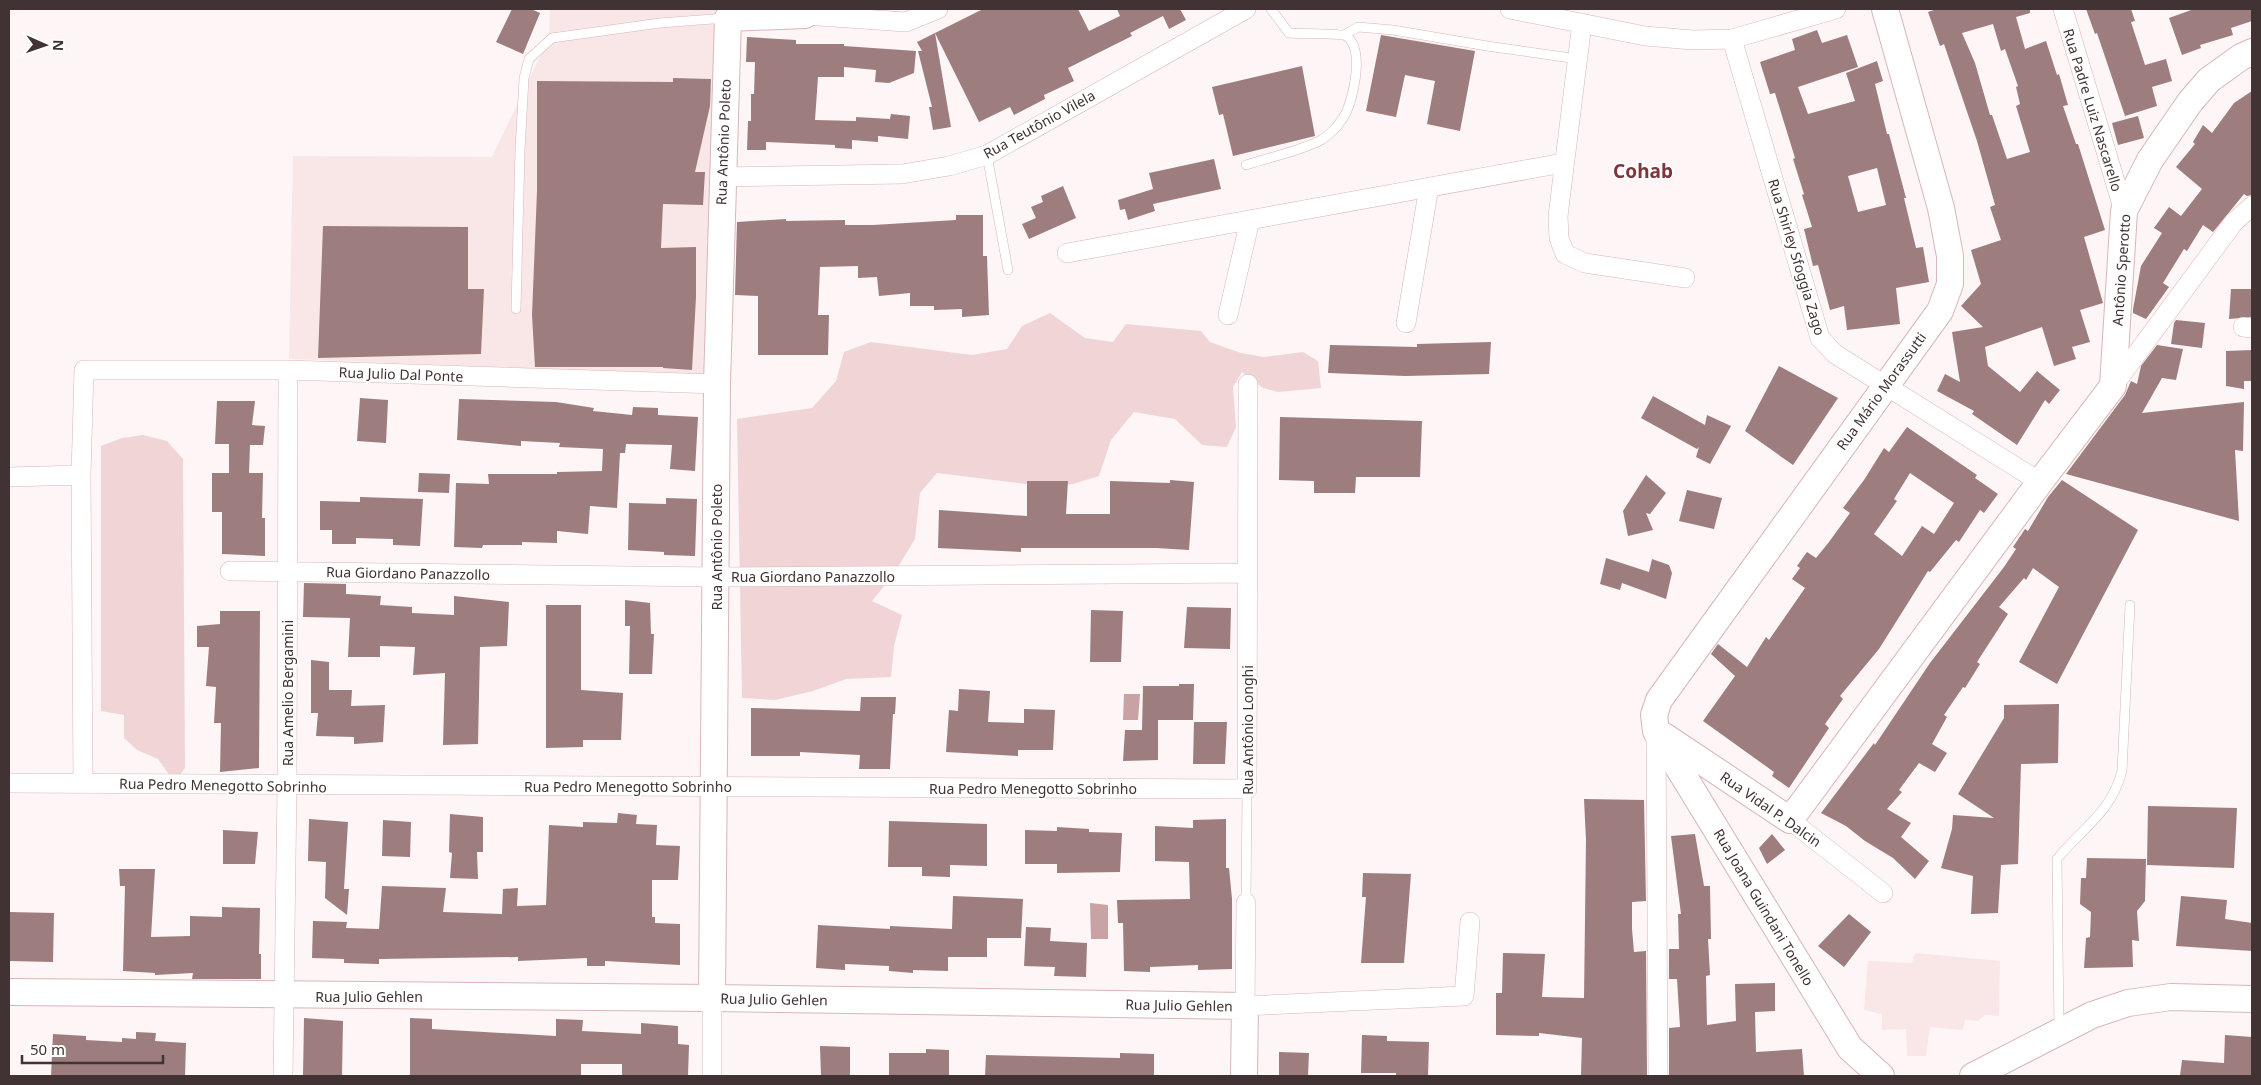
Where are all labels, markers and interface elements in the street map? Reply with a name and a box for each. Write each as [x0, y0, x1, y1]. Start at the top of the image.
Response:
north arrow [20, 20, 70, 70]
street label: Rua Padre Luiz Nascarello [2059, 26, 2127, 194]
text: N [49, 39, 68, 51]
street label: Rua Antônio Poleto [711, 79, 735, 205]
street label: Rua Teutônio Vilela [980, 85, 1098, 163]
district label: Cohab [1613, 158, 1673, 184]
street label: Rua Shirley Sfoggia Zago [1764, 176, 1830, 338]
street label: Antônio Sperotto [2108, 213, 2134, 327]
street label: Rua Mário Morassutti [1832, 328, 1930, 454]
street label: Rua Julio Dal Ponte [338, 362, 464, 386]
street label: Rua Antônio Poleto [707, 484, 726, 610]
street label: Rua Giordano Panazzollo [326, 562, 490, 584]
street label: Rua Giordano Panazzollo [731, 567, 895, 586]
street label: Rua Amelio Bergamini [278, 620, 297, 766]
street label: Rua Antônio Longhi [1238, 665, 1257, 795]
street label: Rua Vidal P. Dalcin [1717, 767, 1825, 851]
street label: Rua Pedro Menegotto Sobrinho [119, 774, 327, 796]
street label: Rua Pedro Menegotto Sobrinho [524, 777, 732, 796]
street label: Rua Pedro Menegotto Sobrinho [929, 779, 1137, 798]
street label: Rua Joana Guindani Tonello [1709, 825, 1819, 989]
street label: Rua Julio Gehlen [315, 987, 423, 1006]
street label: Rua Julio Gehlen [720, 989, 828, 1009]
street label: Rua Julio Gehlen [1125, 995, 1233, 1015]
scale bar [22, 1032, 164, 1064]
text: 50 m [30, 1039, 65, 1059]

